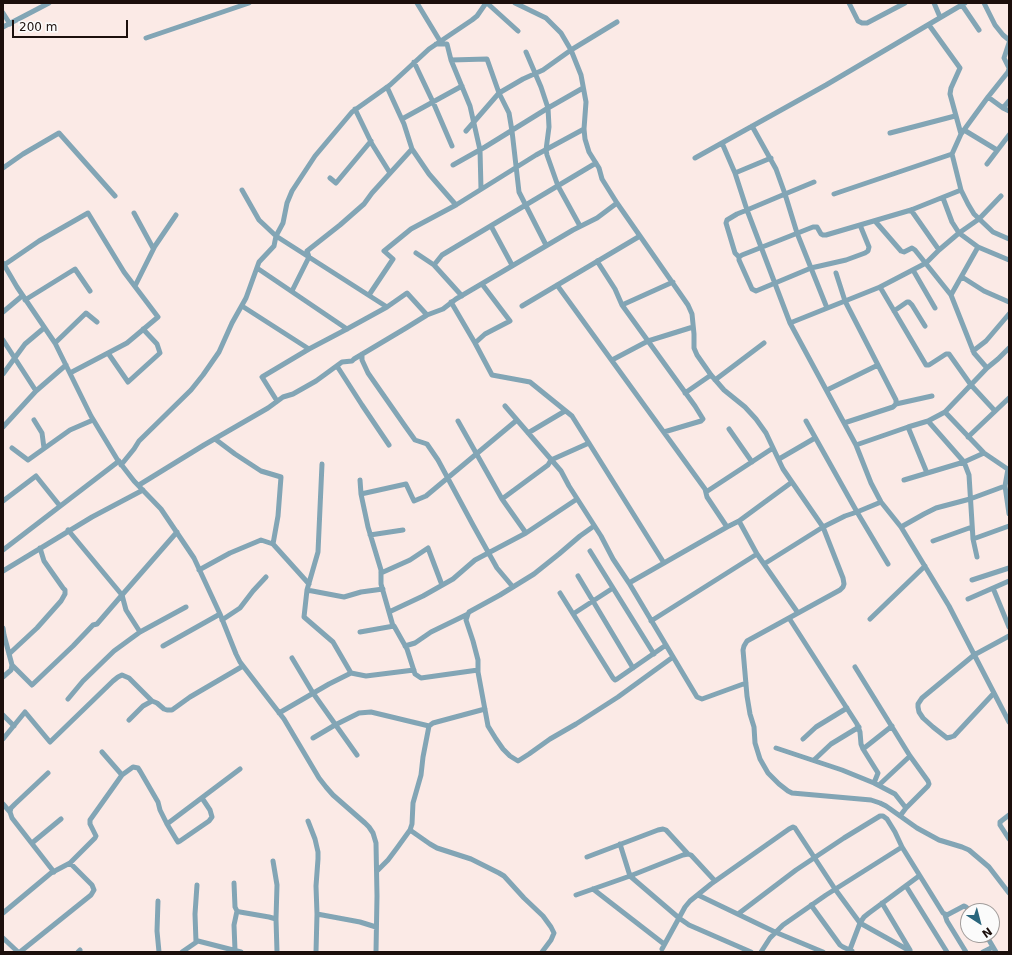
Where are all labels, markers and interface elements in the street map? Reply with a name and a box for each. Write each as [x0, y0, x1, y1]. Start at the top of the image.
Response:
scale bar [14, 12, 130, 38]
text: 200 m [19, 20, 57, 34]
north arrow [960, 903, 1000, 943]
text: N [979, 924, 994, 940]

